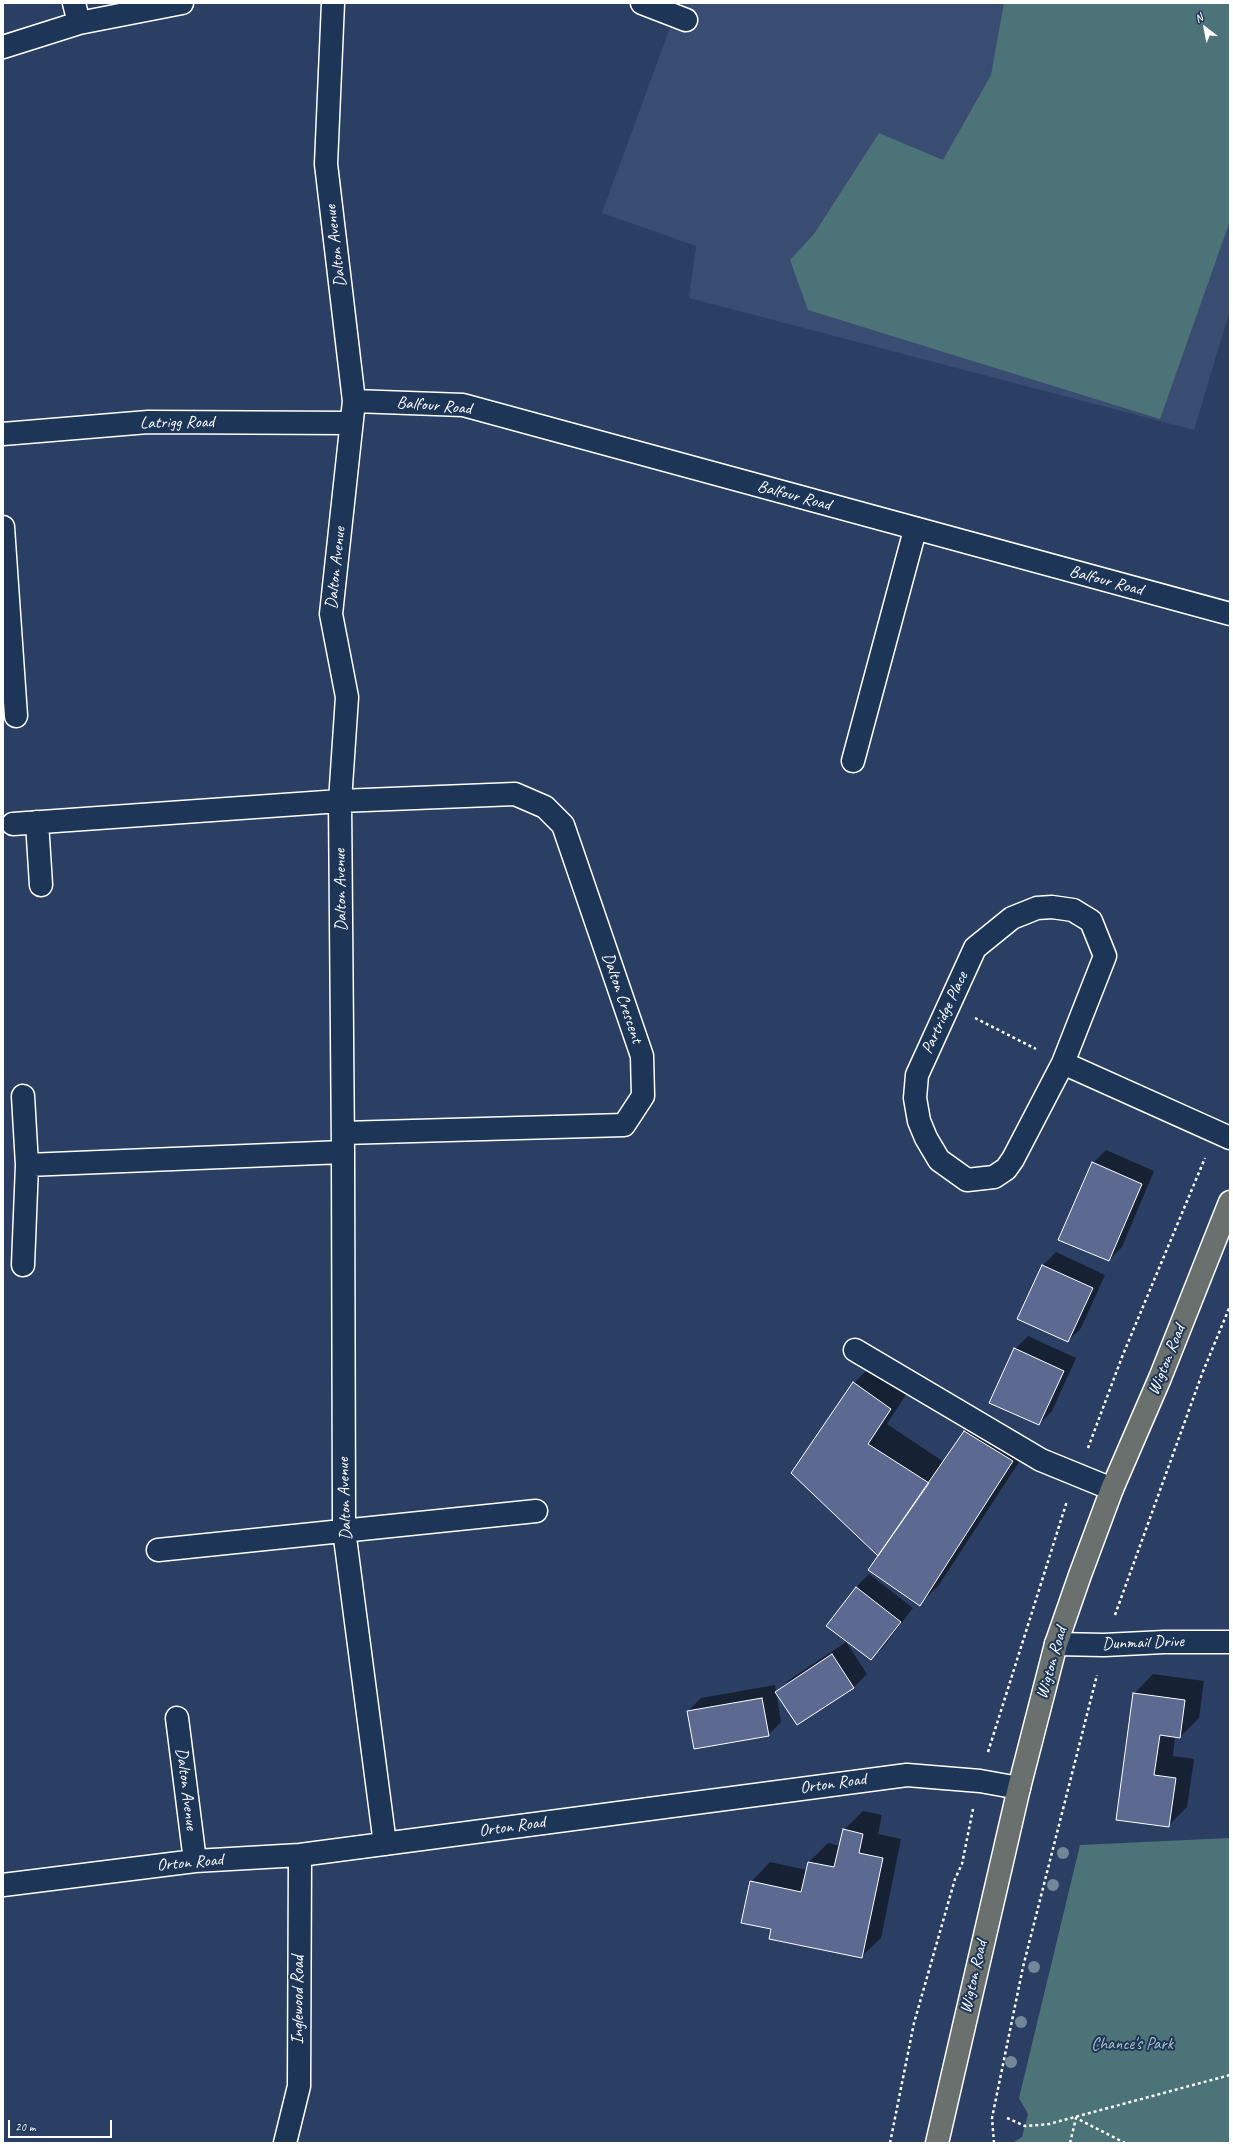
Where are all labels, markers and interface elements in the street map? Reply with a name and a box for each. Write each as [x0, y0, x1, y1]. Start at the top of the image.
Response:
north arrow [1185, 8, 1225, 48]
text: N [1192, 10, 1205, 26]
street label: Dalton Avenue [321, 204, 351, 288]
street label: Balfour Road [396, 393, 472, 419]
street label: Latrigg Road [140, 412, 214, 434]
street label: Balfour Road [755, 476, 833, 516]
street label: Dalton Avenue [322, 526, 350, 610]
street label: Balfour Road [1067, 561, 1145, 601]
street label: Dalton Avenue [330, 849, 352, 931]
street label: Dalton Crescent [597, 950, 647, 1046]
street label: Partridge Place [917, 969, 973, 1057]
street label: Wigton Road [1144, 1322, 1190, 1398]
street label: Dalton Avenue [333, 1457, 357, 1541]
street label: Wigton Road [1032, 1625, 1072, 1701]
street label: Dunmail Drive [1102, 1631, 1184, 1655]
street label: Dalton Avenue [171, 1747, 201, 1831]
street label: Orton Road [799, 1769, 867, 1799]
street label: Orton Road [478, 1812, 546, 1842]
street label: Orton Road [156, 1850, 224, 1876]
street label: Wigton Road [956, 1939, 992, 2015]
street label: Inglewood Road [289, 1956, 309, 2044]
park label: Chance's Park [1091, 2035, 1173, 2055]
scale bar [10, 2112, 114, 2138]
text: 20 m [15, 2119, 35, 2135]

